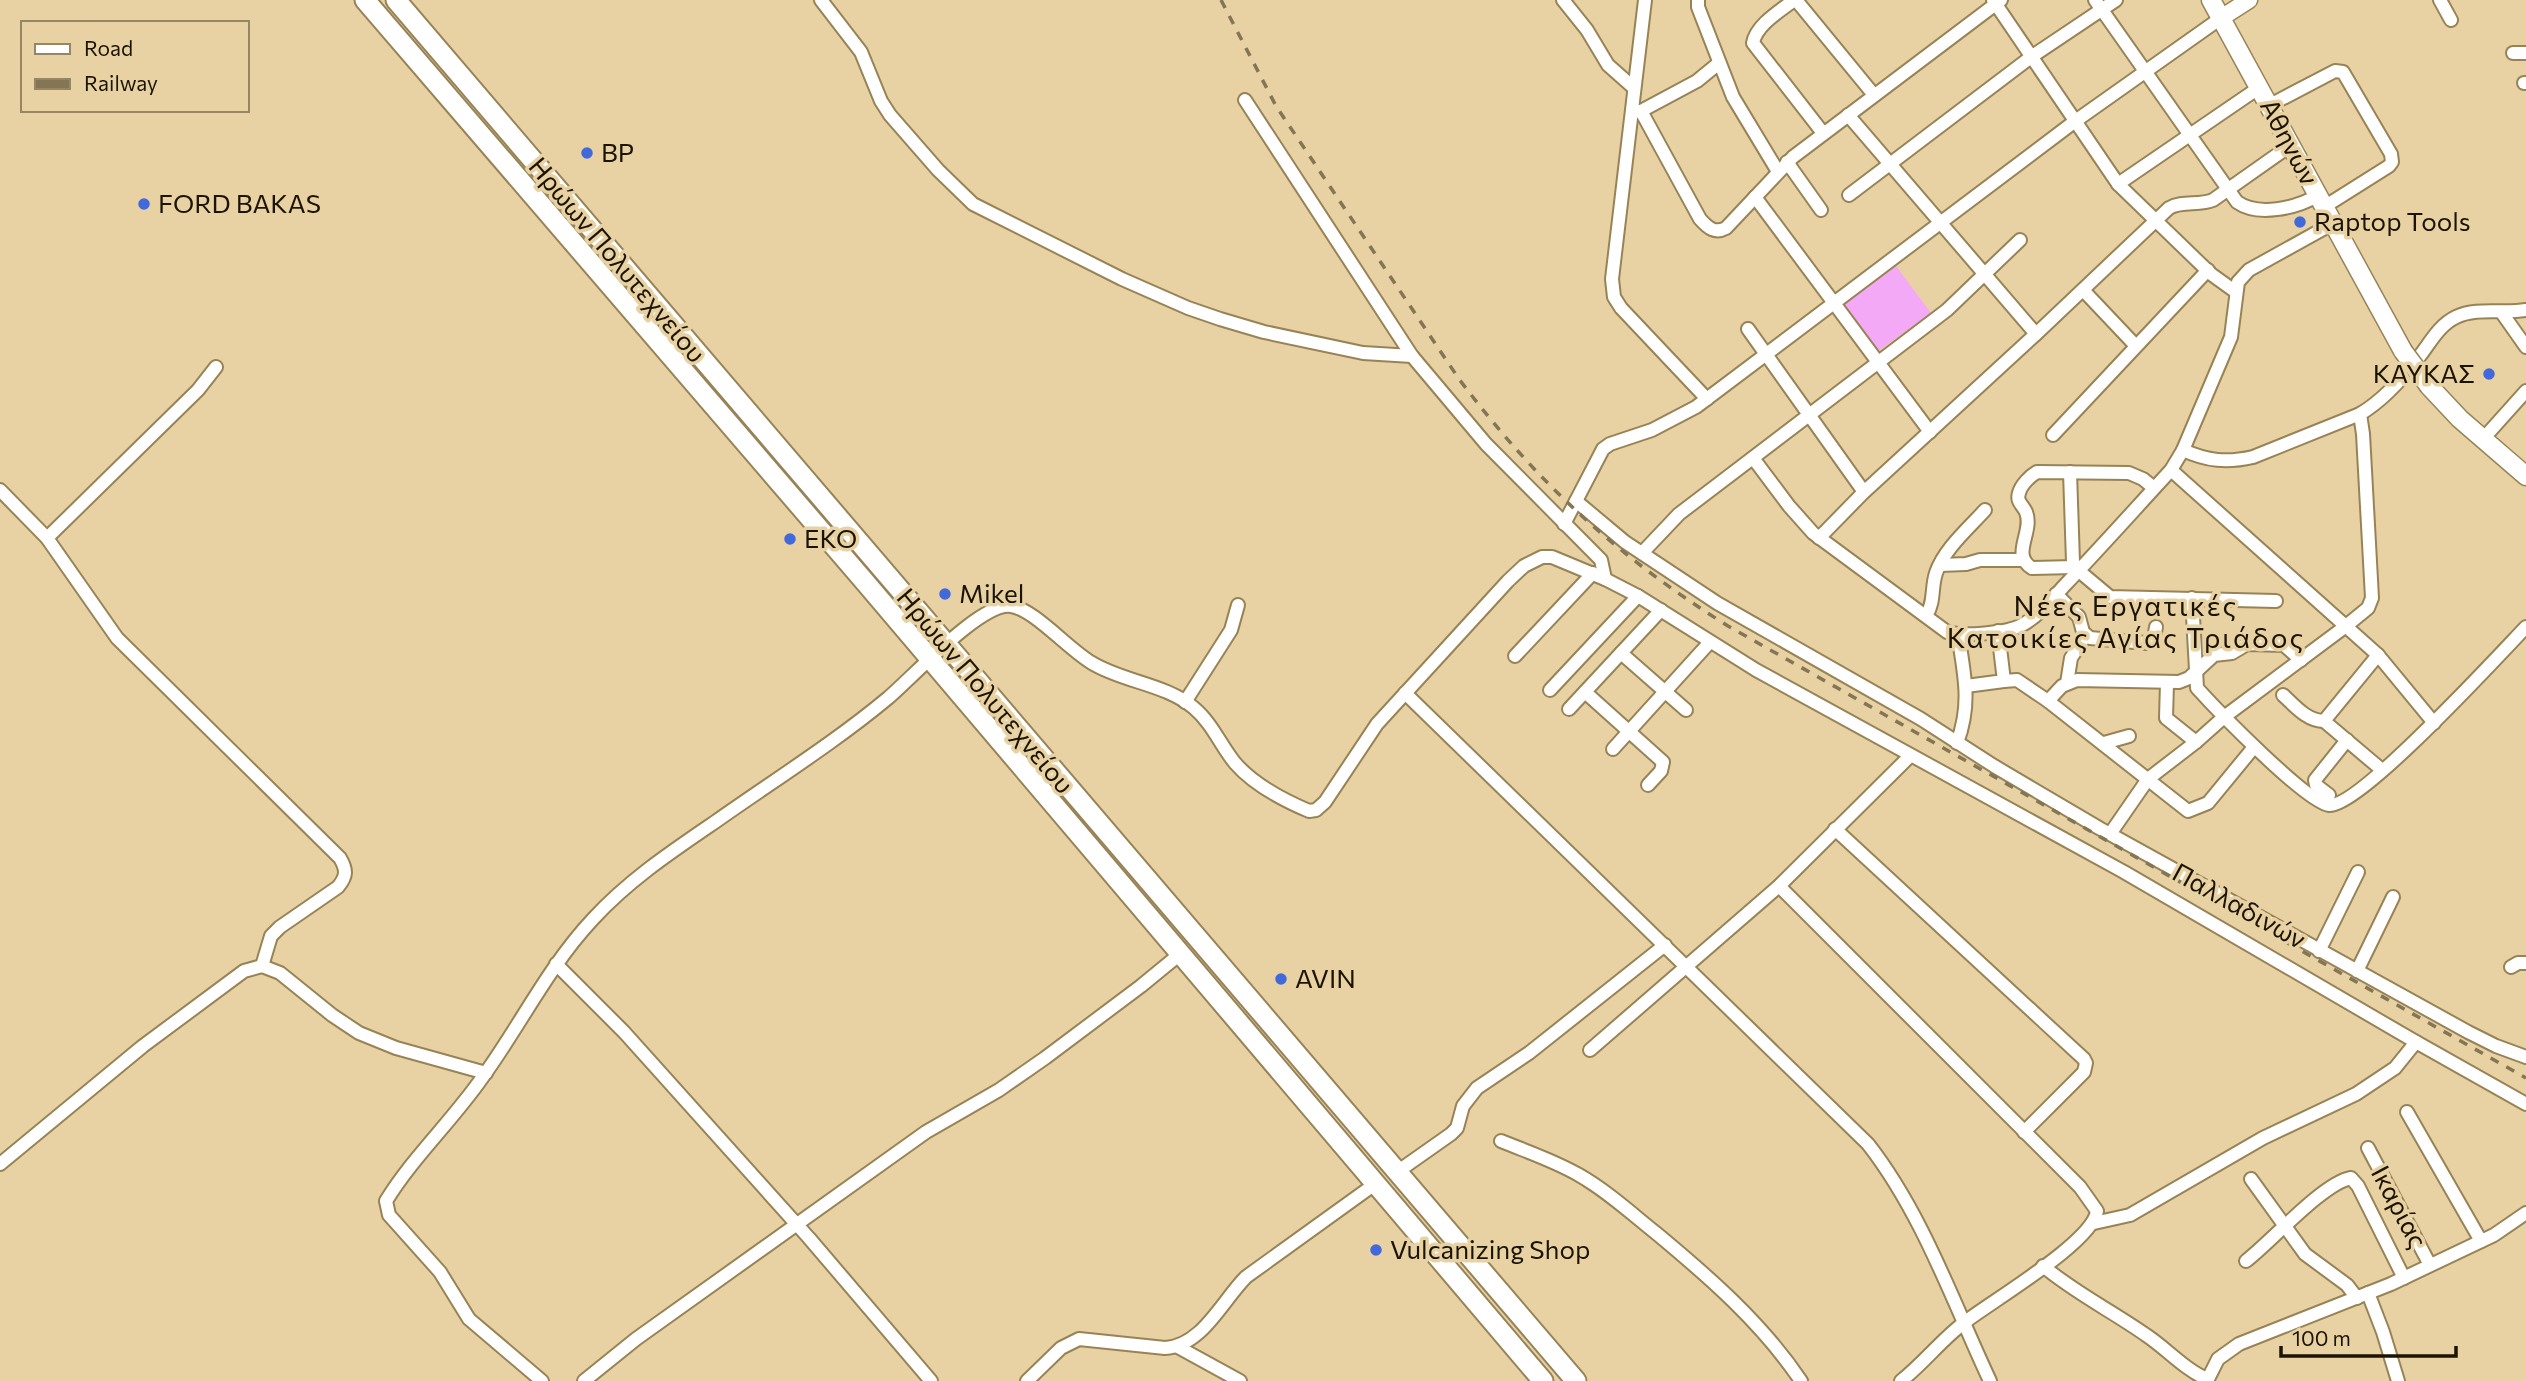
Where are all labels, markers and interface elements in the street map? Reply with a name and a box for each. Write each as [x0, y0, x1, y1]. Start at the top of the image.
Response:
legend [21, 21, 248, 112]
text: Road [84, 35, 133, 60]
text: Railway [84, 70, 158, 95]
street label: Αθηνών [2255, 93, 2326, 190]
place label: BP [601, 136, 634, 167]
marker: BP [579, 145, 595, 161]
street label: Ηρώων Πολυτεχνείου [523, 150, 713, 368]
place label: FORD BAKAS [158, 187, 321, 218]
marker: FORD BAKAS [136, 196, 152, 212]
place label: Raptop Tools [2314, 205, 2471, 236]
marker: Raptop Tools [2292, 214, 2308, 230]
place label: ΚΑΥΚΑΣ [2373, 357, 2475, 388]
marker: ΚΑΥΚΑΣ [2481, 366, 2497, 382]
place label: EKO [804, 522, 857, 553]
marker: EKO [782, 531, 798, 547]
place label: Mikel [959, 577, 1024, 608]
street label: Ηρώων Πολυτεχνείου [891, 581, 1081, 799]
marker: Mikel [937, 586, 953, 602]
district label: Νέες Εργατικές Κατοικίες Αγίας Τριάδος [1947, 588, 2305, 654]
street label: Παλλαδινών [2168, 855, 2312, 954]
place label: AVIN [1295, 962, 1356, 993]
marker: AVIN [1273, 971, 1289, 987]
street label: Ικαρίας [2366, 1160, 2435, 1253]
place label: Vulcanizing Shop [1390, 1233, 1590, 1264]
marker: Vulcanizing Shop [1368, 1242, 1384, 1258]
scale bar [2281, 1314, 2456, 1358]
text: 100 m [2292, 1325, 2351, 1350]

